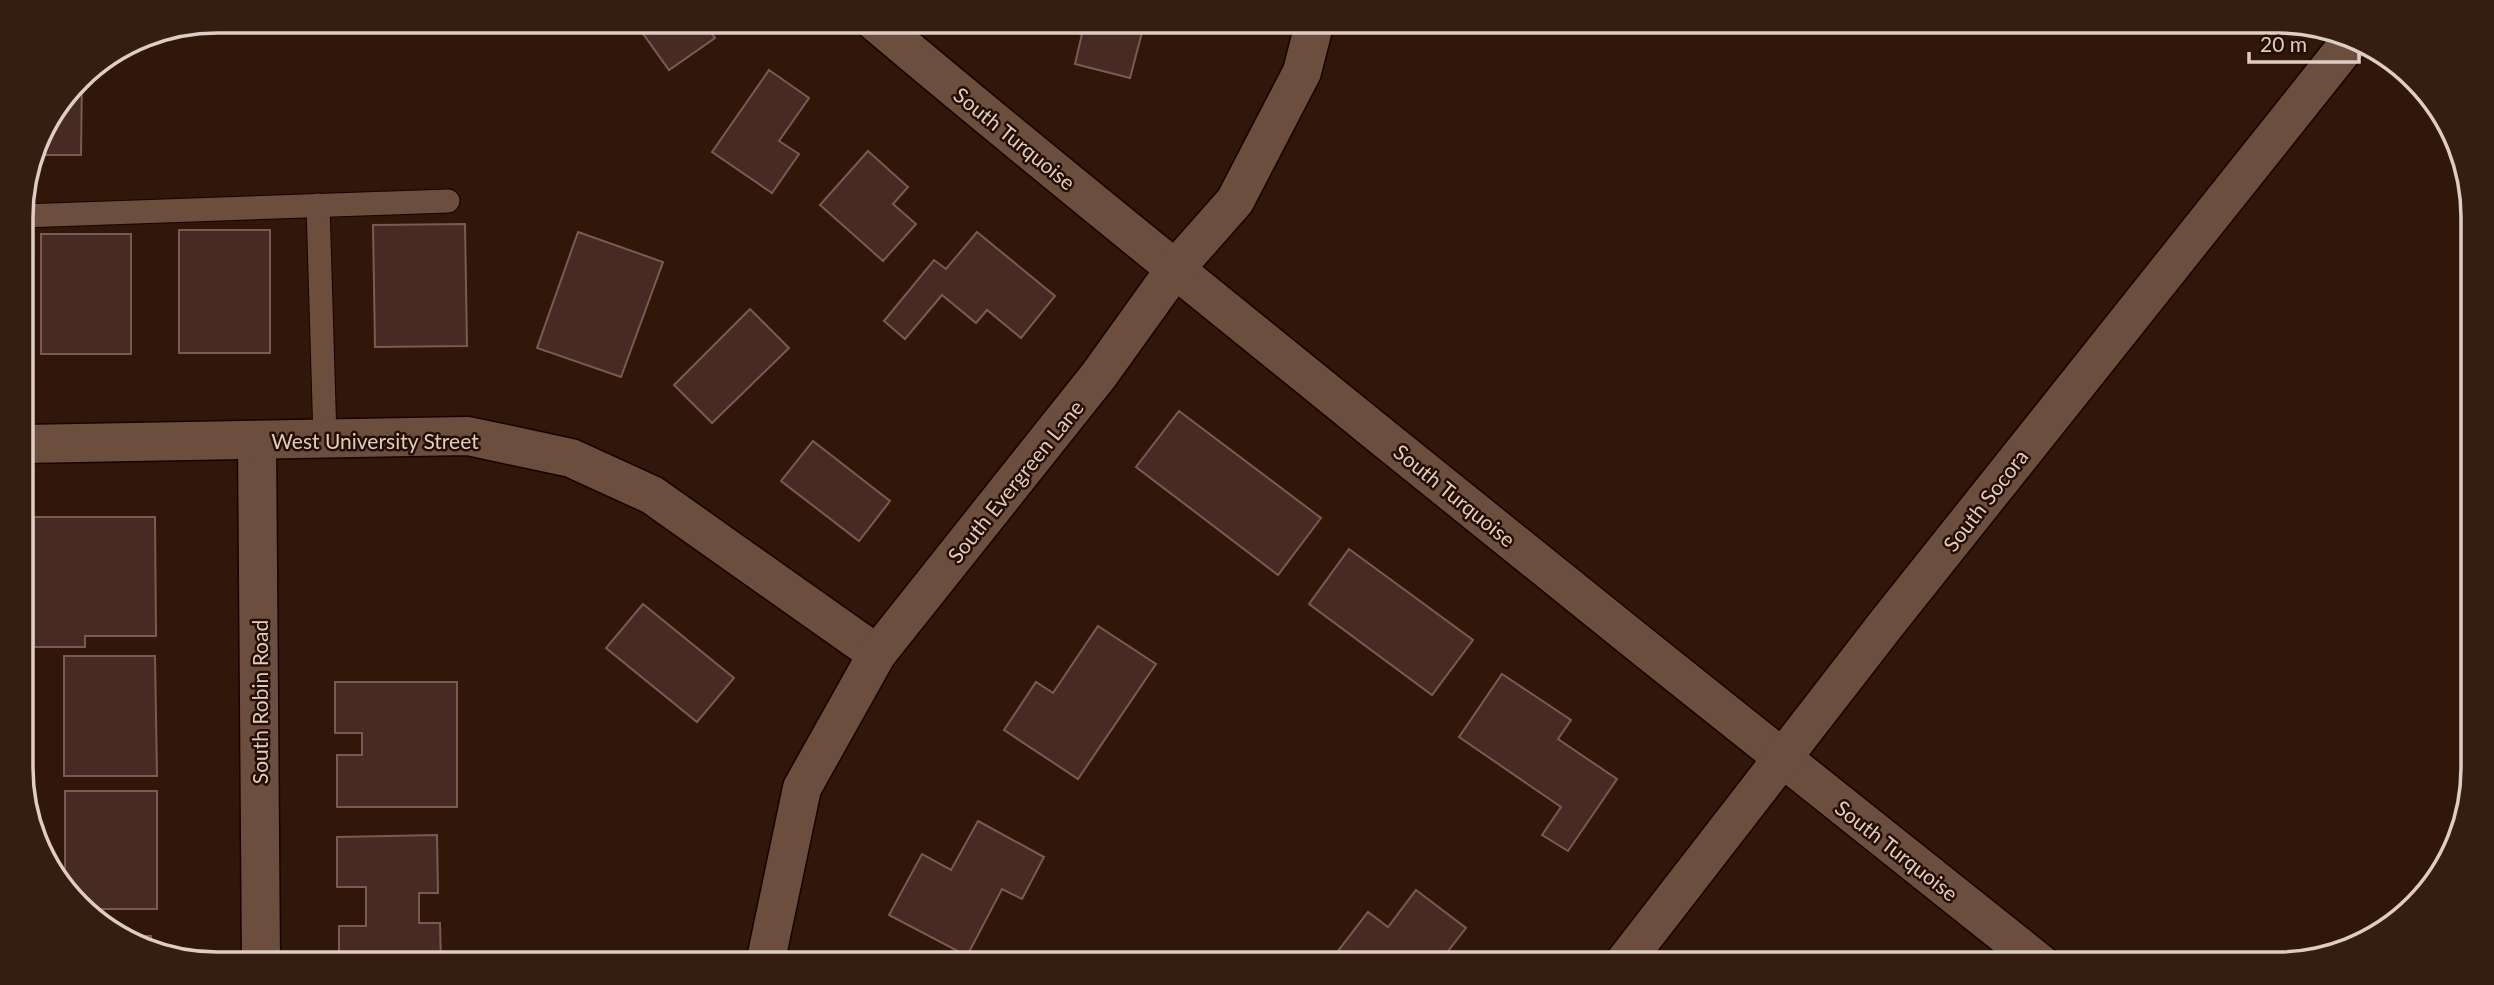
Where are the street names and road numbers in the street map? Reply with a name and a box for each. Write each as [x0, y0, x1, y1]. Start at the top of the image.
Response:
street label: South Turquoise [949, 81, 1081, 195]
street label: South Evergreen Lane [942, 395, 1088, 567]
street label: West University Street [271, 428, 479, 453]
street label: South Turquoise [1389, 438, 1521, 552]
street label: South Socora [1937, 444, 2033, 556]
street label: South Robin Road [247, 620, 272, 784]
street label: South Turquoise [1831, 794, 1963, 906]

